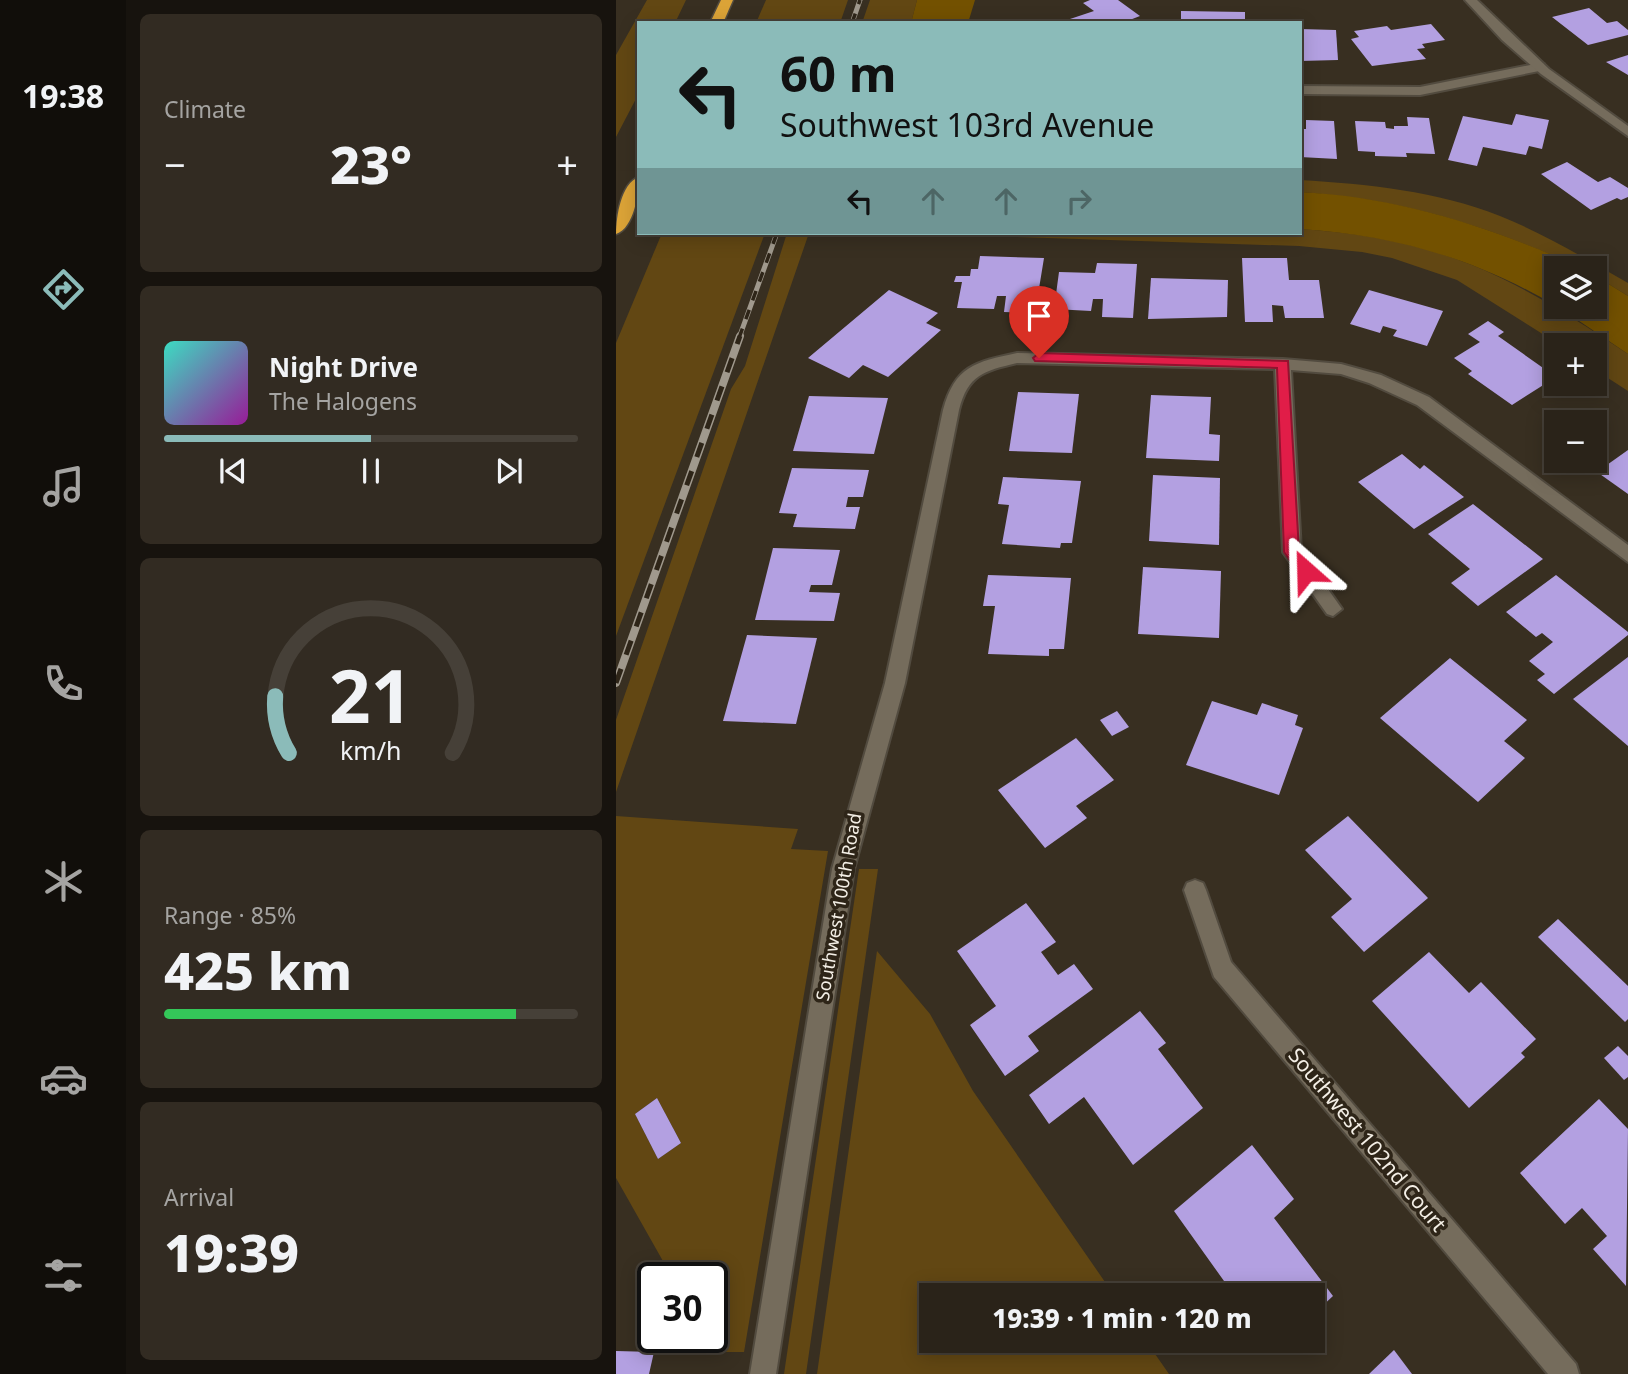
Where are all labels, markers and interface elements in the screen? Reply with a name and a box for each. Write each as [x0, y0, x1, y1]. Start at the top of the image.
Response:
text: 60 m [780, 40, 897, 106]
icon: left [665, 49, 756, 140]
text: 19:38 [22, 74, 104, 117]
text: Climate [164, 93, 246, 125]
text: Southwest 103rd Avenue [780, 103, 1154, 146]
text: 23° [330, 128, 412, 199]
text: − [164, 138, 186, 190]
text: + [556, 138, 578, 190]
icon: left [841, 182, 879, 220]
icon: ahead [914, 182, 952, 220]
icon: ahead [987, 182, 1025, 220]
icon: right [1060, 182, 1098, 220]
map controls [1544, 256, 1607, 473]
button: layers [1544, 256, 1607, 319]
icon: directions [39, 265, 88, 314]
pin [1009, 286, 1069, 358]
icon: arrive [1020, 297, 1058, 335]
button: + [1544, 333, 1607, 396]
text: Night Drive [269, 349, 418, 385]
text: The Halogens [269, 385, 417, 417]
button: − [1544, 410, 1607, 473]
icon: previous [214, 452, 252, 490]
icon: pause [352, 452, 390, 490]
icon: next [490, 452, 528, 490]
icon: music [39, 462, 88, 511]
position arrow [1269, 534, 1343, 608]
text: 21 [329, 645, 413, 744]
icon: phone [39, 659, 88, 708]
text: km/h [340, 733, 402, 767]
street label: Southwest 100th Road [810, 811, 866, 1002]
icon: climate [39, 857, 88, 906]
text: Range · 85% [164, 899, 296, 931]
text: 425 km [164, 934, 352, 1005]
street label: Southwest 102nd Court [1283, 1042, 1453, 1237]
icon: car [39, 1054, 88, 1103]
text: Arrival [164, 1181, 234, 1213]
text: 19:39 [164, 1216, 299, 1287]
icon: filters [39, 1251, 88, 1300]
speed limit sign: 30 [637, 1262, 728, 1353]
text: 19:39 · 1 min · 120 m [992, 1300, 1252, 1336]

